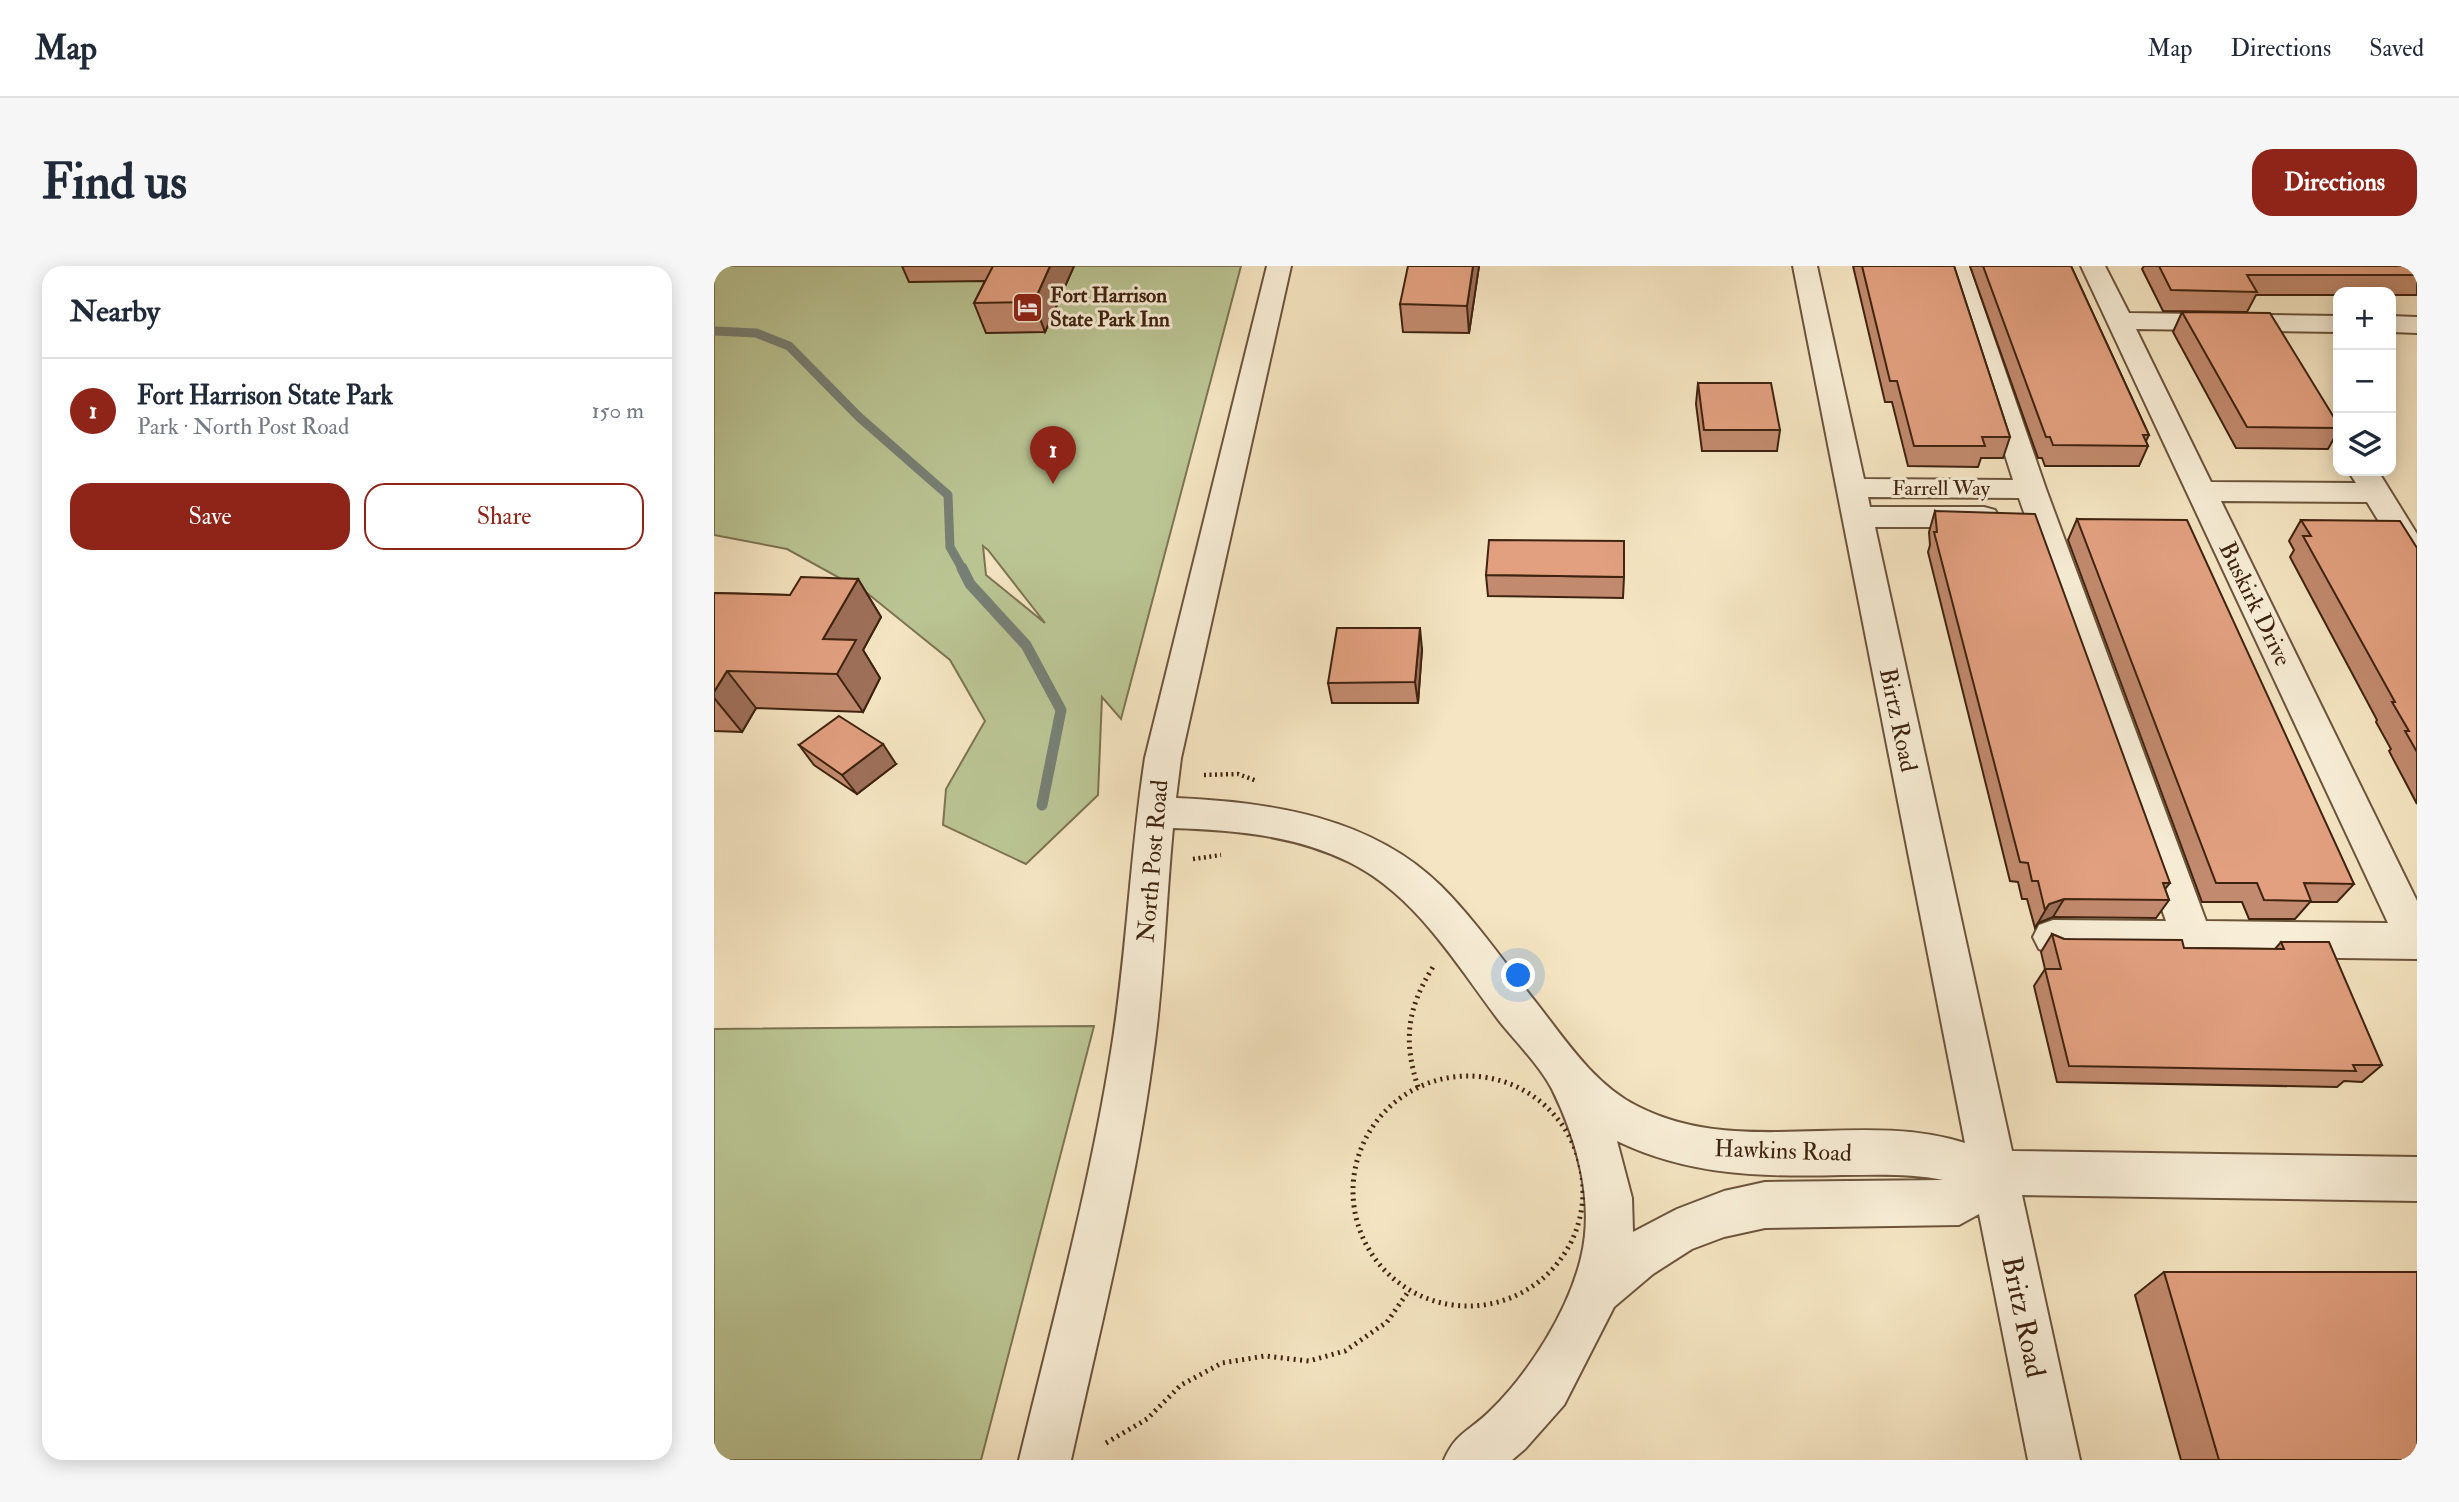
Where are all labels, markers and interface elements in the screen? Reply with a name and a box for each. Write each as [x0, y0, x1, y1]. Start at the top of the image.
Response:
text: Map [35, 28, 97, 69]
text: Map [2147, 33, 2192, 64]
text: Directions [2230, 33, 2331, 64]
text: Saved [2369, 33, 2424, 64]
button: Directions [2252, 149, 2417, 216]
text: Find us [42, 152, 187, 213]
place label: Fort Harrison State Park Inn [1050, 282, 1170, 333]
map controls [2333, 287, 2396, 476]
button: + [2333, 287, 2396, 350]
hotel icon: Fort Harrison State Park Inn [1010, 290, 1044, 324]
text: Nearby [70, 293, 160, 330]
button: − [2333, 350, 2396, 413]
text: Fort Harrison State Park [137, 380, 393, 412]
text: 1 [89, 396, 97, 425]
text: 150 m [591, 396, 644, 425]
text: Park · North Post Road [137, 412, 349, 441]
button: layers [2333, 413, 2396, 476]
pin: 1 [1030, 426, 1076, 484]
street label: Farrell Way [1892, 475, 1991, 502]
button: Save [70, 483, 350, 550]
button: Share [364, 483, 644, 550]
street label: Buskirk Drive [2212, 537, 2298, 671]
street label: Birtz Road [1872, 665, 1924, 775]
street label: North Post Road [1130, 778, 1176, 944]
your location [1501, 958, 1535, 992]
street label: Hawkins Road [1714, 1133, 1853, 1169]
street label: Britz Road [1993, 1253, 2053, 1381]

